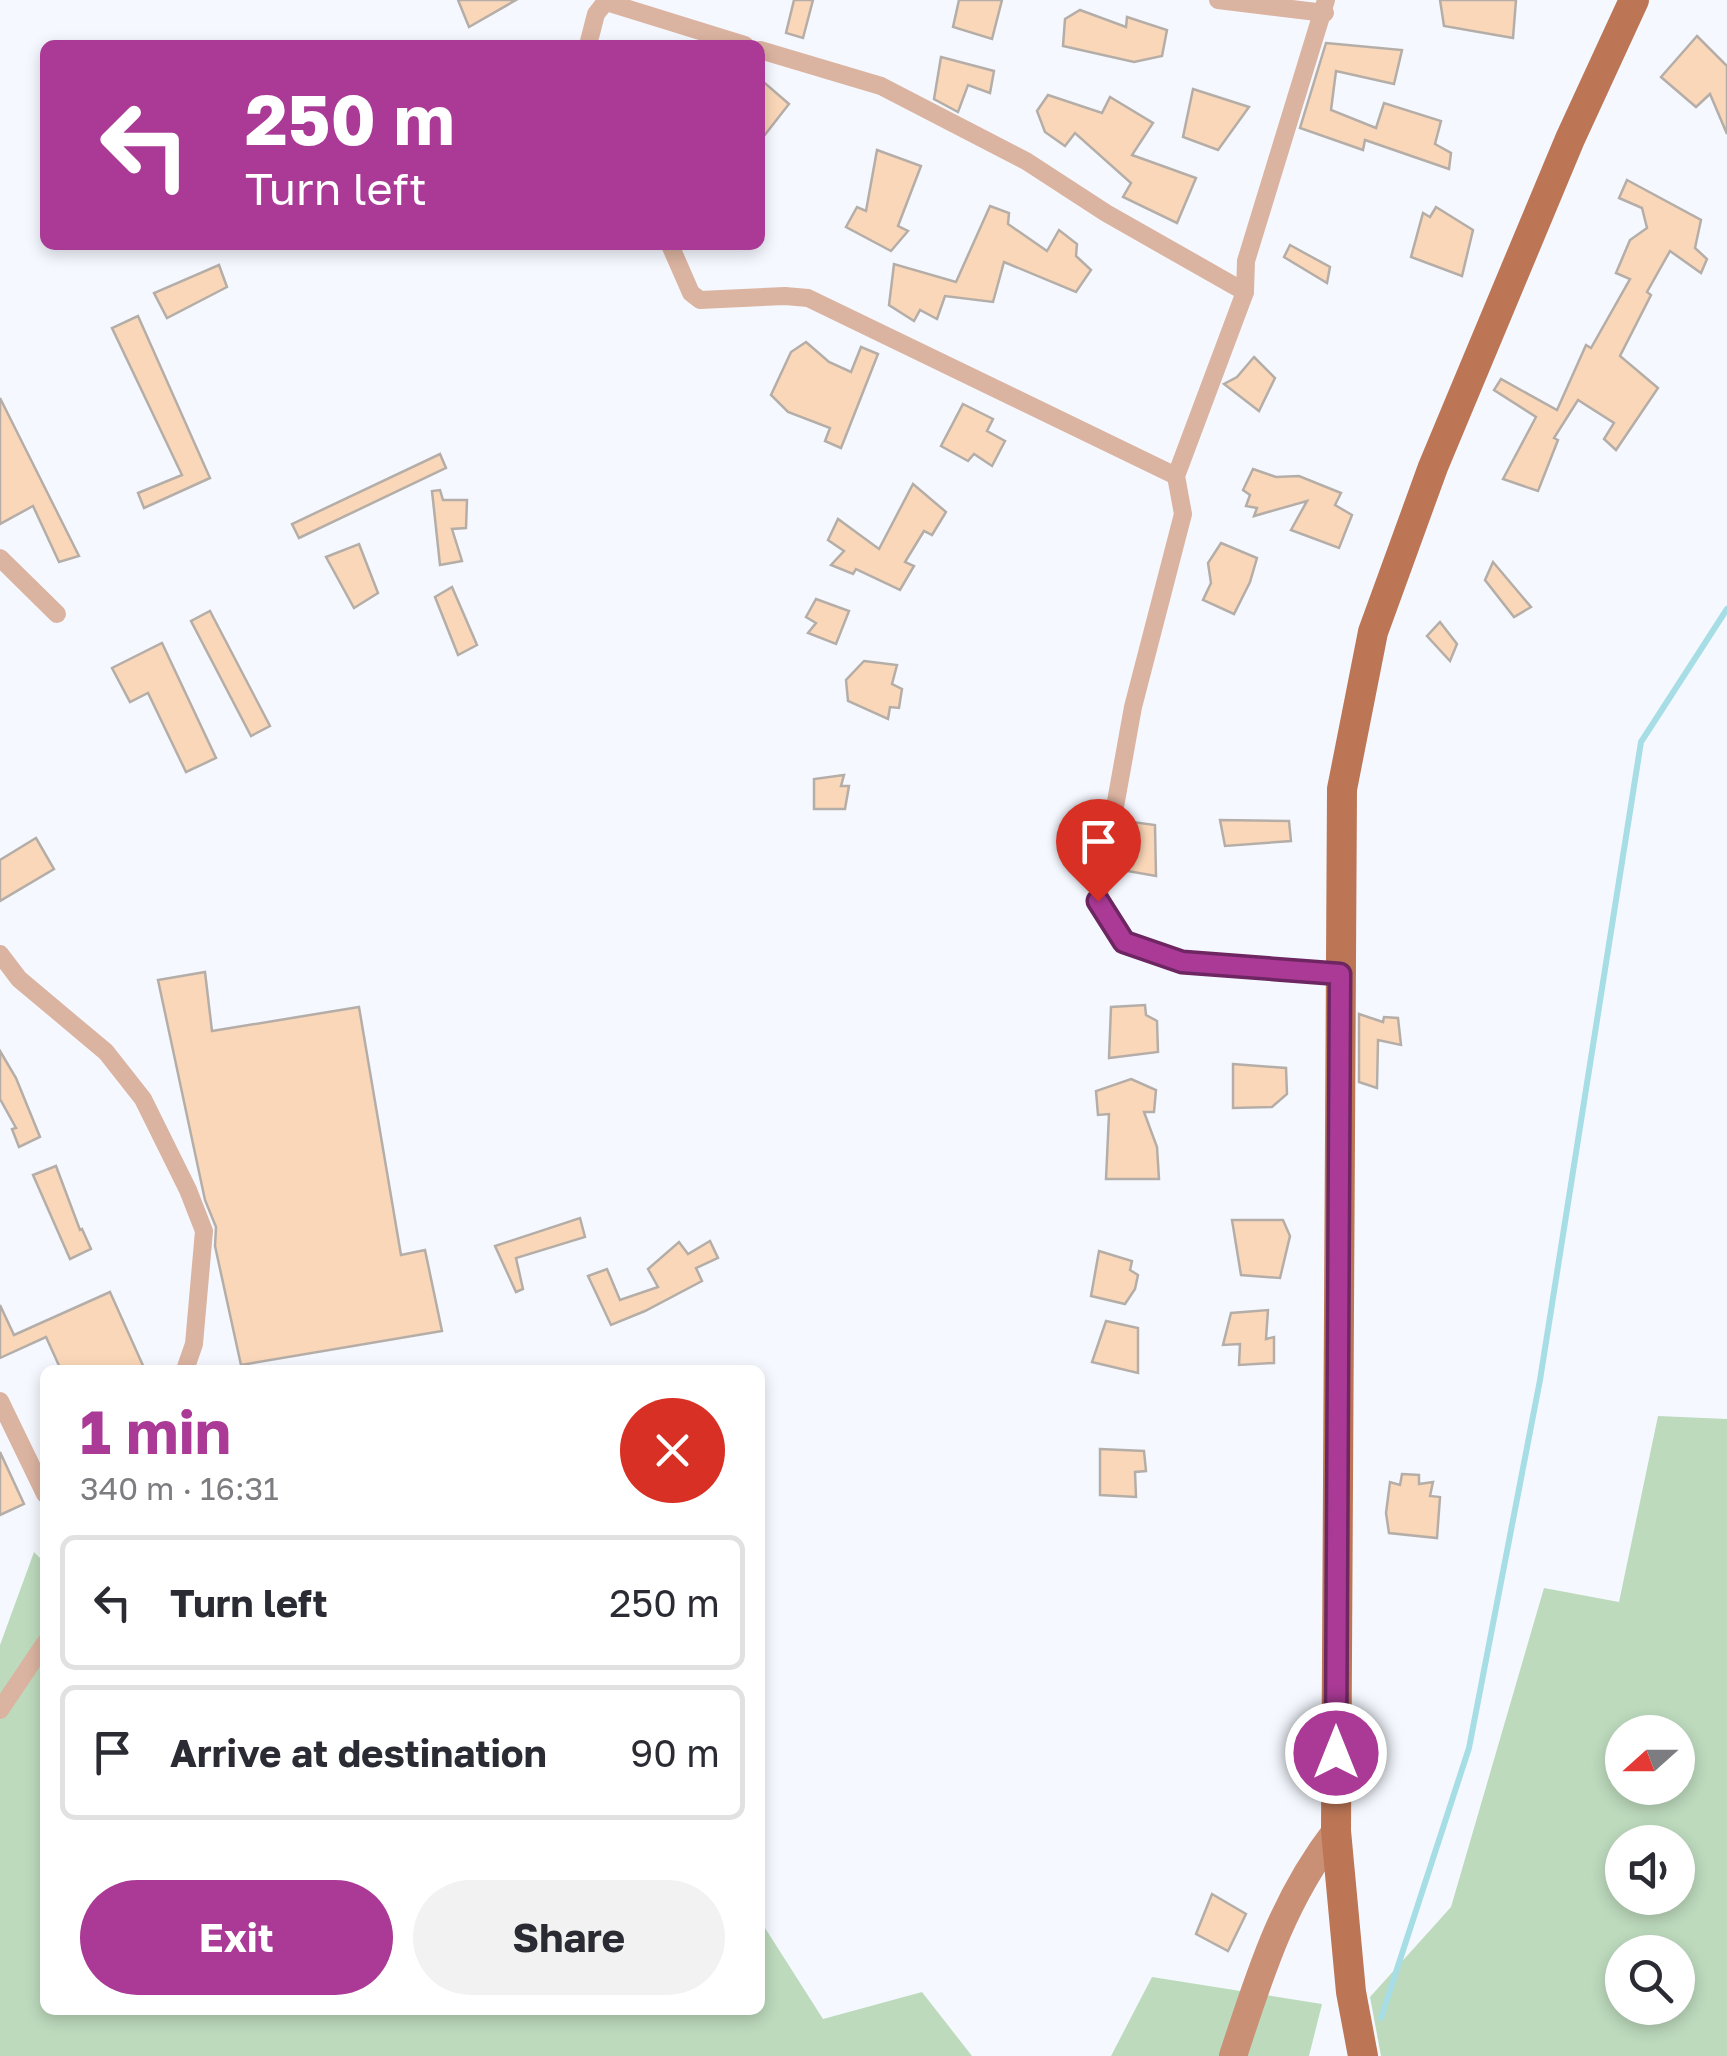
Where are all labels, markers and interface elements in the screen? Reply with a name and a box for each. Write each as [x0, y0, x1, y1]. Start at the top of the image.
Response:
text: 250 m [245, 76, 455, 160]
icon: left [80, 80, 210, 210]
text: Turn left [245, 161, 427, 215]
pin [1056, 799, 1141, 902]
icon: arrive [1071, 814, 1126, 869]
text: 1 min [80, 1395, 231, 1467]
button: close [620, 1398, 725, 1503]
text: 340 m · 16:31 [80, 1469, 279, 1507]
icon: left [85, 1575, 140, 1630]
text: Turn left [170, 1580, 328, 1625]
text: 250 m [609, 1580, 720, 1625]
position arrow [1284, 1701, 1388, 1805]
north arrow [1605, 1715, 1695, 1805]
map controls [1605, 1715, 1695, 2025]
icon: arrive [85, 1725, 140, 1780]
text: Arrive at destination [170, 1730, 547, 1775]
text: 90 m [630, 1730, 720, 1775]
button: sound [1605, 1825, 1695, 1915]
button: Exit [80, 1880, 393, 1995]
button: Share [413, 1880, 725, 1995]
button: search [1605, 1935, 1695, 2025]

